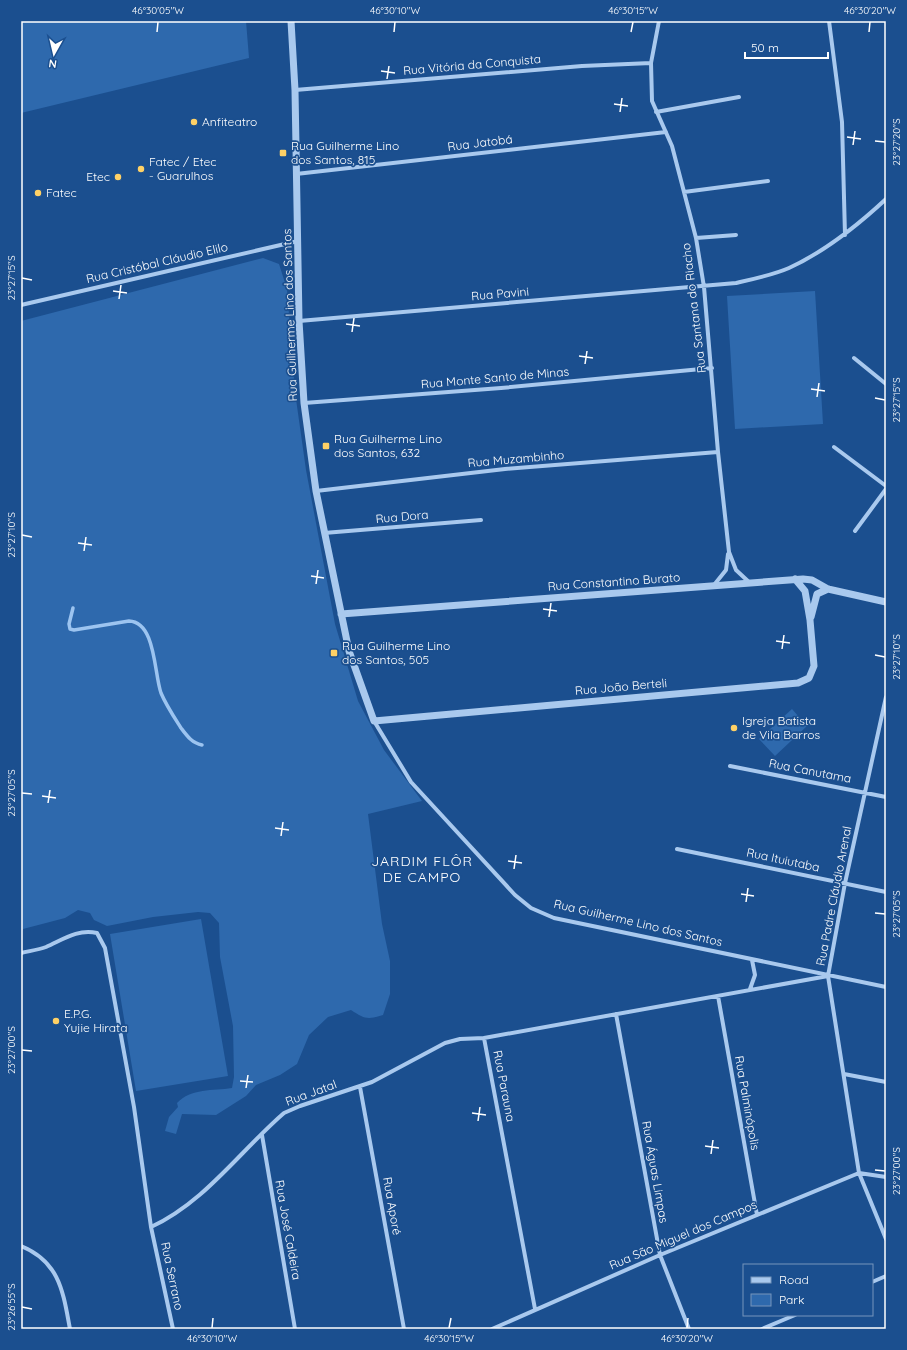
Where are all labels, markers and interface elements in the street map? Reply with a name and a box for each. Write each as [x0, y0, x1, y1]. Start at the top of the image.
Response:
text: 46°30'05"W [132, 4, 184, 17]
text: 46°30'10"W [370, 4, 420, 17]
text: 46°30'15"W [608, 4, 658, 17]
text: 46°30'20"W [844, 4, 896, 17]
north arrow [34, 34, 74, 74]
scale bar [745, 34, 828, 60]
text: 50 m [751, 40, 779, 55]
street label: Rua Vitória da Conquista [402, 51, 542, 78]
text: N [48, 56, 58, 71]
place label: Anfiteatro [202, 114, 257, 129]
marker: Anfiteatro [189, 117, 199, 127]
text: 23°27'20"S [890, 118, 903, 166]
street label: Rua Jatobá [447, 131, 513, 154]
place label: Rua Guilherme Lino dos Santos, 815 [291, 138, 399, 167]
marker: Rua Guilherme Lino dos Santos, 815 [278, 148, 288, 158]
place label: Fatec / Etec - Guarulhos [149, 154, 216, 183]
marker: Fatec / Etec - Guarulhos [136, 164, 146, 174]
place label: Etec [86, 169, 110, 184]
marker: Etec [113, 172, 123, 182]
place label: Fatec [46, 185, 77, 200]
marker: Fatec [33, 188, 43, 198]
street label: Rua Guilherme Lino dos Santos [279, 228, 300, 402]
street label: Rua Cristóbal Cláudio Elilo [85, 239, 229, 286]
street label: Rua Santana do Riacho [678, 242, 709, 374]
text: 23°27'15"S [5, 255, 18, 301]
street label: Rua Pavini [470, 284, 529, 303]
street label: Rua Monte Santo de Minas [420, 364, 570, 391]
text: 23°27'15"S [890, 377, 903, 423]
place label: Rua Guilherme Lino dos Santos, 632 [334, 431, 442, 460]
marker: Rua Guilherme Lino dos Santos, 632 [321, 441, 331, 451]
street label: Rua Muzambinho [467, 447, 565, 470]
street label: Rua Dora [375, 507, 429, 526]
text: 23°27'10"S [5, 512, 18, 558]
street label: Rua Constantino Burato [547, 569, 681, 594]
text: 23°27'10"S [890, 634, 903, 680]
place label: Rua Guilherme Lino dos Santos, 505 [342, 638, 450, 667]
marker: Rua Guilherme Lino dos Santos, 505 [329, 648, 339, 658]
street label: Rua João Berteli [574, 675, 668, 698]
place label: Igreja Batista de Vila Barros [742, 713, 820, 742]
marker: Igreja Batista de Vila Barros [729, 723, 739, 733]
street label: Rua Canutama [768, 755, 853, 786]
text: 23°27'05"S [5, 769, 18, 817]
street label: Rua Padre Cláudio Arenal [813, 825, 854, 967]
street label: Rua Ituiutaba [745, 844, 821, 875]
district label: JARDIM FLÔR DE CAMPO [371, 852, 473, 886]
text: 23°27'05"S [890, 890, 903, 938]
street label: Rua Guilherme Lino dos Santos [552, 896, 724, 949]
place label: E.P.G. Yujie Hirata [64, 1006, 127, 1035]
marker: E.P.G. Yujie Hirata [51, 1016, 61, 1026]
text: 23°27'00"S [5, 1026, 18, 1074]
street label: Rua Parauna [490, 1049, 519, 1123]
street label: Rua Palminópolis [732, 1055, 763, 1152]
street label: Rua Jatal [283, 1076, 339, 1109]
street label: Rua Águas Limpas [639, 1120, 672, 1225]
text: 23°27'00"S [890, 1147, 903, 1195]
street label: Rua Aporé [380, 1176, 405, 1236]
street label: Rua José Caldeira [272, 1179, 305, 1281]
street label: Rua São Miguel dos Campos [607, 1196, 759, 1273]
street label: Rua Serrano [158, 1240, 187, 1311]
legend [743, 1264, 873, 1316]
text: Road [779, 1272, 809, 1287]
text: 23°26'55"S [5, 1283, 18, 1331]
text: Park [779, 1292, 804, 1307]
text: 46°30'10"W [187, 1332, 237, 1345]
text: 46°30'15"W [424, 1332, 474, 1345]
text: 46°30'20"W [661, 1332, 713, 1345]

